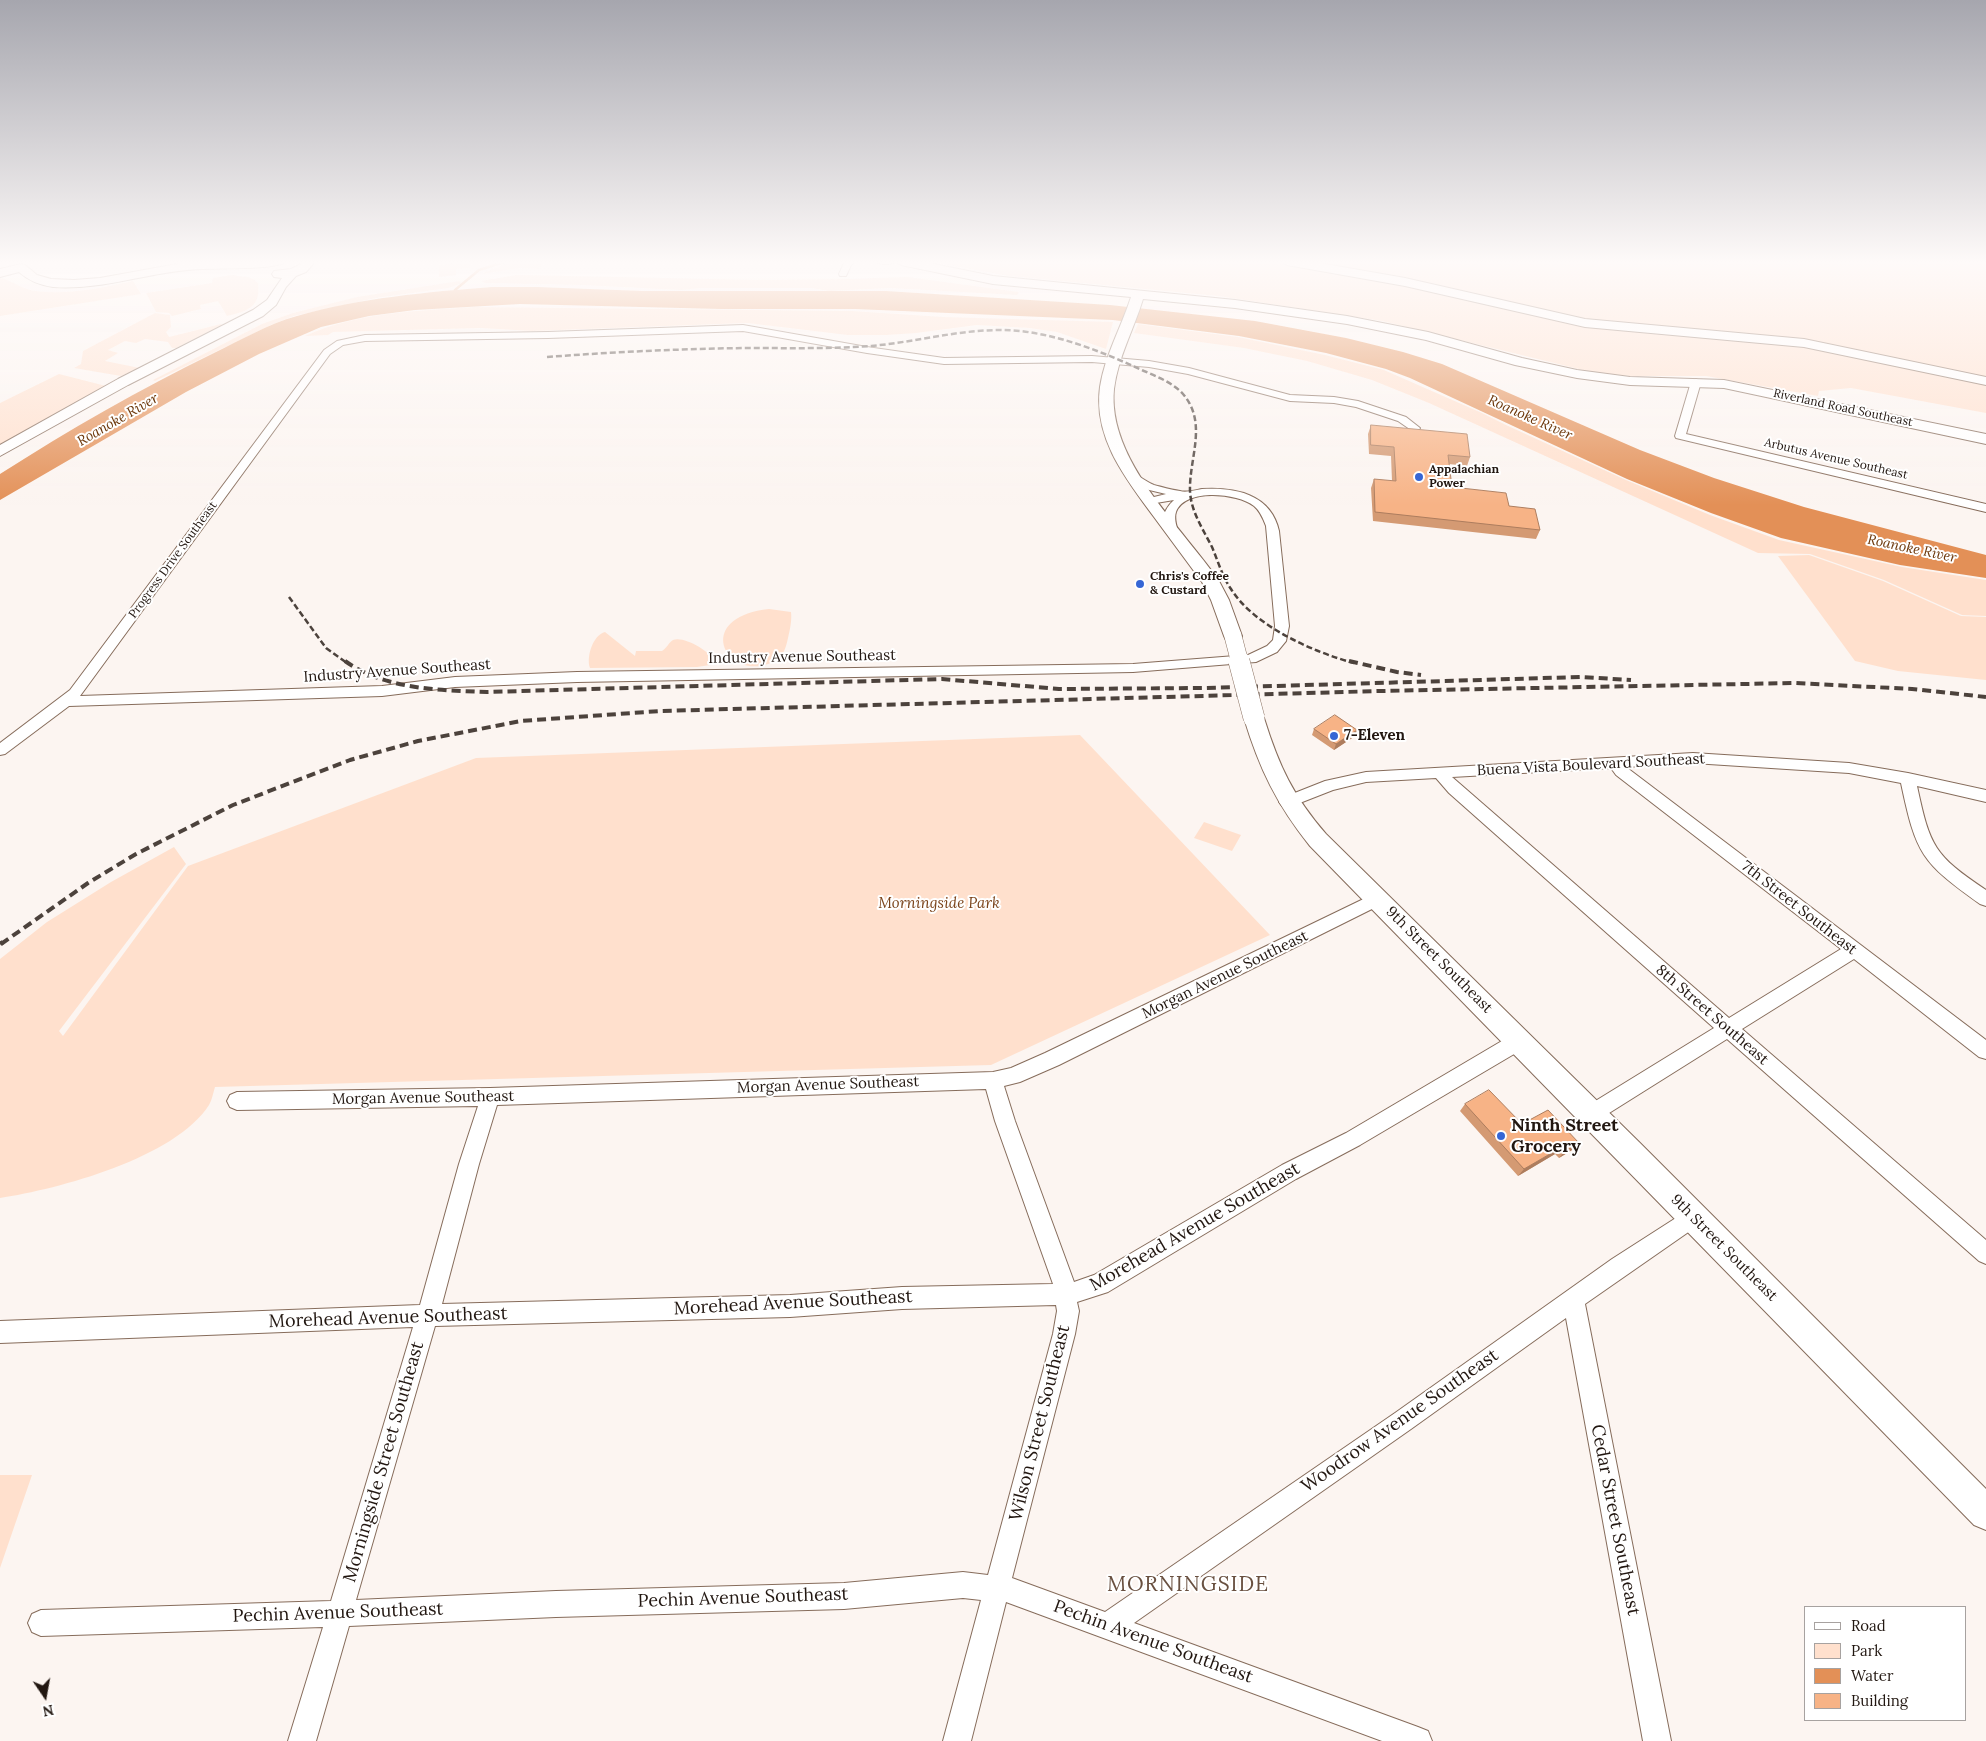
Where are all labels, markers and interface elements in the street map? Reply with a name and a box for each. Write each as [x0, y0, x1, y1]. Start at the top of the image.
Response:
street label: Riverland Road Southeast [1772, 386, 1914, 430]
water label: Roanoke River [74, 390, 162, 450]
water label: Roanoke River [1485, 392, 1575, 444]
street label: Arbutus Avenue Southeast [1763, 435, 1909, 483]
place label: Appalachian Power [1429, 463, 1499, 491]
marker: Appalachian Power [1413, 471, 1425, 483]
street label: Progress Drive Southeast [126, 499, 220, 621]
water label: Roanoke River [1866, 531, 1958, 567]
place label: Chris's Coffee & Custard [1150, 570, 1229, 598]
marker: Chris's Coffee & Custard [1134, 578, 1146, 590]
street label: Industry Avenue Southeast [708, 646, 896, 668]
street label: Industry Avenue Southeast [303, 655, 491, 687]
place label: 7-Eleven [1344, 727, 1405, 745]
marker: 7-Eleven [1328, 730, 1340, 742]
street label: Buena Vista Boulevard Southeast [1476, 750, 1706, 780]
street label: 7th Street Southeast [1738, 857, 1860, 959]
park label: Morningside Park [878, 895, 1000, 913]
street label: 9th Street Southeast [1382, 903, 1496, 1017]
street label: Morgan Avenue Southeast [1139, 927, 1311, 1023]
street label: 8th Street Southeast [1652, 961, 1772, 1069]
street label: Morgan Avenue Southeast [737, 1073, 919, 1097]
street label: Morgan Avenue Southeast [332, 1087, 514, 1109]
place label: Ninth Street Grocery [1511, 1115, 1619, 1158]
marker: Ninth Street Grocery [1495, 1130, 1507, 1142]
street label: Morehead Avenue Southeast [1086, 1158, 1304, 1296]
street label: 9th Street Southeast [1667, 1191, 1781, 1305]
street label: Morehead Avenue Southeast [673, 1286, 913, 1320]
street label: Morehead Avenue Southeast [268, 1303, 508, 1333]
street label: Wilson Street Southeast [1005, 1323, 1075, 1523]
street label: Morningside Street Southeast [339, 1339, 429, 1585]
street label: Woodrow Avenue Southeast [1297, 1345, 1503, 1497]
street label: Cedar Street Southeast [1586, 1423, 1644, 1617]
district label: MORNINGSIDE [1106, 1572, 1270, 1598]
street label: Pechin Avenue Southeast [637, 1584, 849, 1612]
street label: Pechin Avenue Southeast [1050, 1596, 1256, 1688]
street label: Pechin Avenue Southeast [232, 1599, 444, 1627]
legend [1804, 1606, 1966, 1721]
text: Road [1851, 1616, 1886, 1635]
text: Park [1851, 1641, 1882, 1660]
text: Water [1851, 1666, 1893, 1685]
north arrow [20, 1671, 70, 1721]
text: Building [1851, 1691, 1908, 1710]
text: N [41, 1701, 55, 1721]

